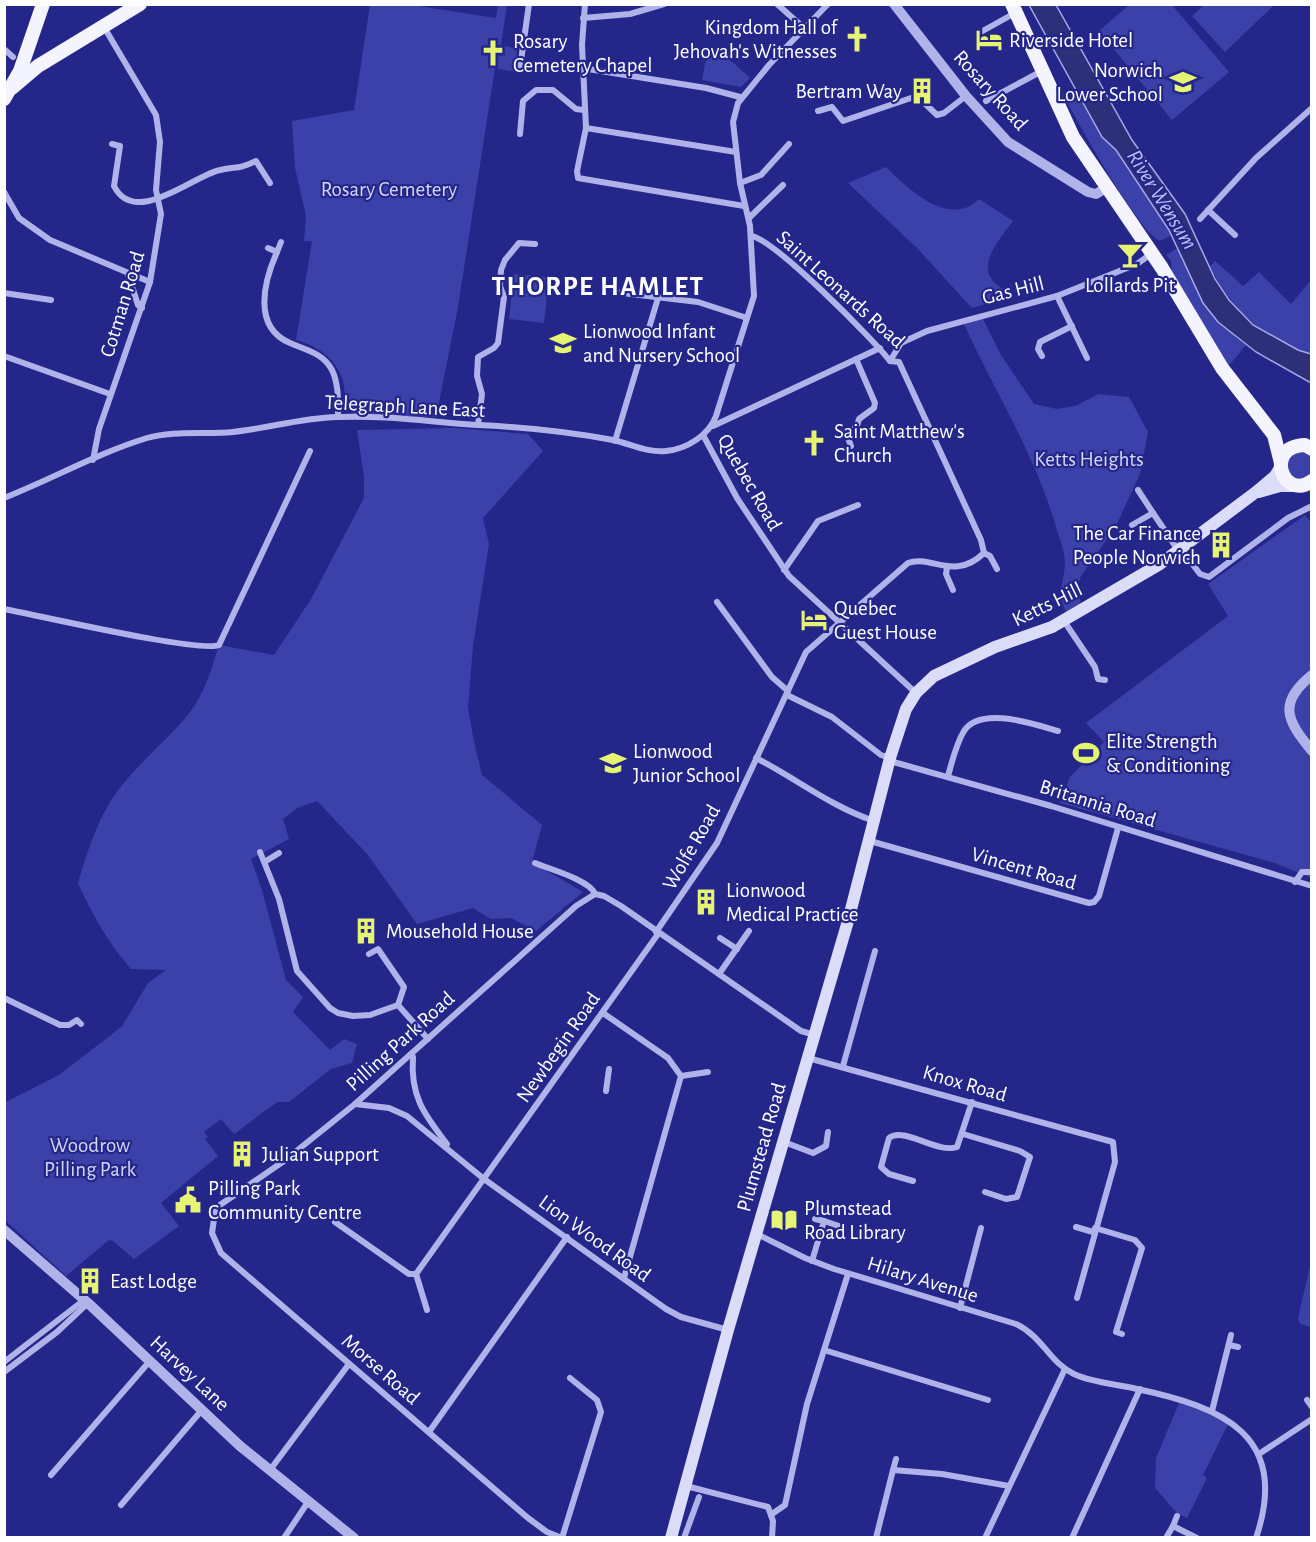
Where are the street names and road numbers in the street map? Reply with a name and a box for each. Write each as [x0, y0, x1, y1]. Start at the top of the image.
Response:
street label: Rosary Road [949, 46, 1032, 134]
street label: Saint Leonards Road [773, 227, 909, 352]
street label: Cotman Road [96, 248, 149, 360]
street label: Gas Hill [980, 273, 1046, 308]
street label: Telegraph Lane East [324, 392, 486, 421]
street label: Quebec Road [714, 430, 786, 534]
street label: Ketts Hill [1009, 579, 1086, 630]
street label: Britannia Road [1037, 776, 1159, 831]
street label: Wolfe Road [659, 801, 724, 893]
street label: Vincent Road [969, 843, 1079, 894]
street label: Pilling Park Road [342, 987, 459, 1095]
street label: Newbegin Road [513, 988, 604, 1106]
street label: Knox Road [920, 1061, 1009, 1106]
street label: Plumstead Road [733, 1080, 790, 1214]
street label: Lion Wood Road [535, 1191, 655, 1286]
street label: Hilary Avenue [865, 1253, 981, 1306]
street label: Morse Road [338, 1330, 424, 1409]
street label: Harvey Lane [146, 1332, 233, 1415]

